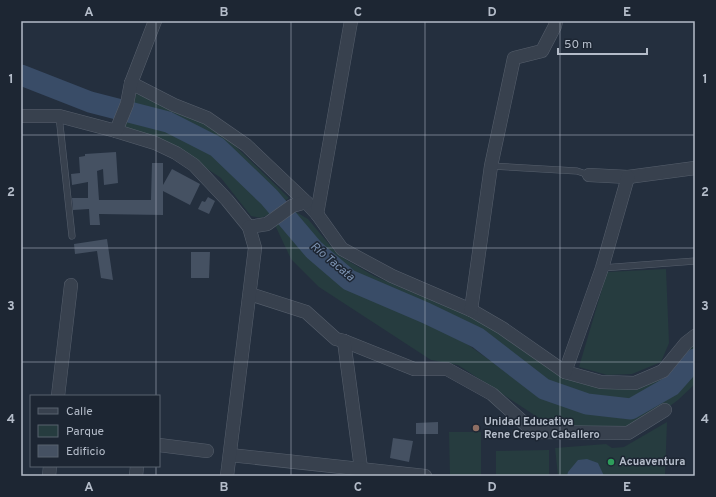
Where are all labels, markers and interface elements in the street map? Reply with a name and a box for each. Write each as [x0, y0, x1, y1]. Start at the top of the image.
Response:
text: A [84, 5, 94, 21]
text: B [220, 5, 229, 21]
text: C [354, 5, 362, 21]
text: D [487, 5, 497, 21]
text: E [623, 5, 631, 21]
scale bar [558, 30, 647, 56]
text: 50 m [564, 37, 592, 53]
text: 1 [8, 72, 14, 88]
text: 1 [702, 72, 708, 88]
text: 2 [7, 185, 15, 201]
text: 2 [701, 185, 709, 201]
water label: Río Tacata [306, 239, 358, 286]
text: 3 [7, 299, 15, 315]
text: 3 [701, 299, 709, 315]
legend [30, 395, 160, 467]
text: Calle [66, 404, 93, 420]
text: 4 [7, 412, 15, 428]
text: 4 [701, 412, 709, 428]
place label: Unidad Educativa Rene Crespo Caballero [484, 415, 600, 442]
marker: Unidad Educativa Rene Crespo Caballero [471, 423, 481, 433]
text: Parque [66, 424, 104, 440]
text: Edificio [66, 444, 106, 460]
place label: Acuaventura [619, 455, 685, 469]
marker: Acuaventura [606, 457, 616, 467]
text: A [84, 480, 94, 496]
text: B [220, 480, 229, 496]
text: C [354, 480, 362, 496]
text: D [487, 480, 497, 496]
text: E [623, 480, 631, 496]

